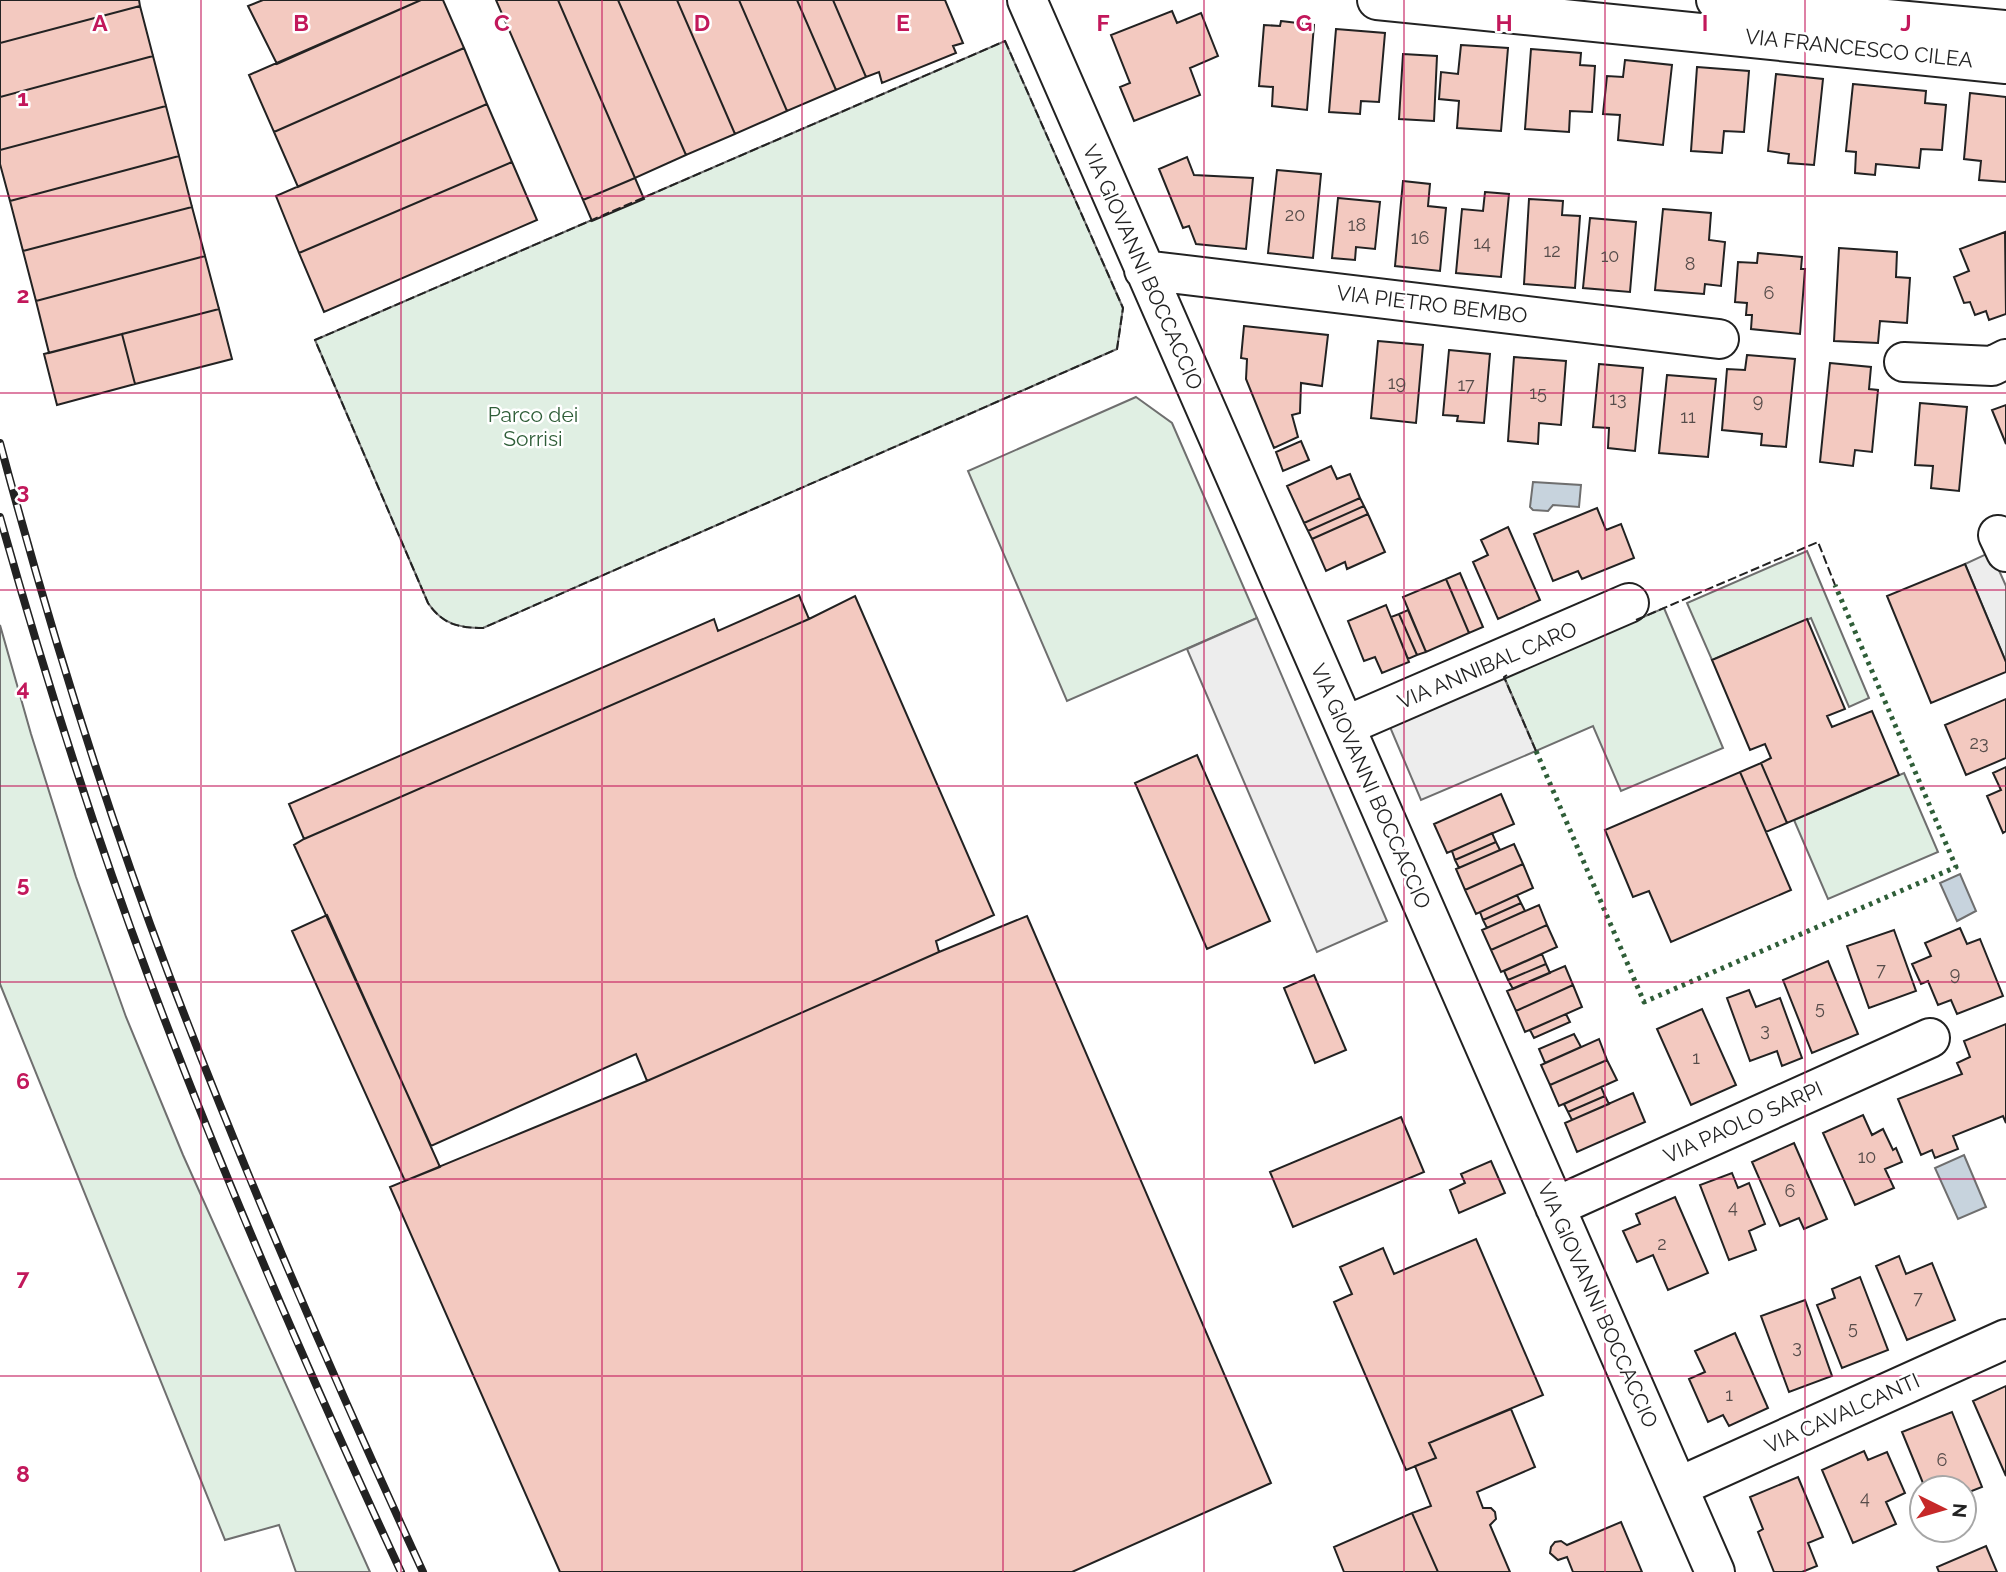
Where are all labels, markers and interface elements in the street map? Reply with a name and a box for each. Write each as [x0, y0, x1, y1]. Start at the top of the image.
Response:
text: A [92, 9, 108, 36]
text: B [293, 9, 309, 36]
text: C [494, 9, 510, 36]
text: D [694, 9, 710, 36]
text: E [896, 9, 910, 36]
text: F [1096, 9, 1110, 36]
text: G [1296, 9, 1312, 36]
text: H [1495, 9, 1513, 36]
text: I [1702, 9, 1708, 36]
text: J [1900, 9, 1912, 36]
street label: VIA FRANCESCO CILEA [1744, 24, 1974, 72]
text: 1 [17, 84, 29, 111]
street label: VIA GIOVANNI BOCCACCIO [1078, 141, 1208, 393]
house number: 20 [1285, 204, 1305, 225]
house number: 18 [1348, 214, 1366, 235]
house number: 16 [1411, 227, 1429, 248]
house number: 14 [1473, 232, 1491, 253]
house number: 12 [1543, 240, 1561, 261]
house number: 10 [1601, 245, 1619, 266]
house number: 8 [1685, 253, 1695, 274]
street label: VIA PIETRO BEMBO [1335, 280, 1529, 328]
text: 2 [17, 281, 29, 308]
house number: 6 [1764, 282, 1775, 303]
house number: 19 [1388, 372, 1406, 393]
house number: 17 [1457, 374, 1475, 395]
house number: 15 [1529, 382, 1547, 403]
house number: 13 [1609, 388, 1627, 409]
house number: 9 [1753, 390, 1763, 411]
park label: Parco dei Sorrisi [488, 402, 578, 451]
house number: 11 [1680, 406, 1696, 427]
text: 3 [17, 477, 29, 504]
street label: VIA ANNIBAL CARO [1394, 616, 1580, 714]
street label: VIA GIOVANNI BOCCACCIO [1306, 660, 1436, 912]
text: 4 [16, 674, 30, 701]
house number: 23 [1970, 732, 1989, 753]
text: 5 [17, 870, 30, 897]
house number: 7 [1876, 959, 1886, 980]
house number: 9 [1950, 963, 1960, 984]
house number: 5 [1815, 997, 1825, 1018]
house number: 3 [1760, 1019, 1770, 1040]
house number: 1 [1692, 1047, 1700, 1068]
text: 6 [16, 1067, 30, 1094]
street label: VIA PAOLO SARPI [1660, 1076, 1826, 1168]
house number: 10 [1858, 1146, 1876, 1167]
street label: VIA GIOVANNI BOCCACCIO [1533, 1179, 1663, 1431]
house number: 6 [1785, 1180, 1796, 1201]
house number: 4 [1728, 1196, 1738, 1217]
house number: 2 [1657, 1233, 1667, 1254]
text: 7 [17, 1263, 30, 1290]
house number: 7 [1913, 1287, 1923, 1308]
house number: 5 [1848, 1317, 1858, 1338]
house number: 3 [1792, 1336, 1802, 1357]
street label: VIA CAVALCANTI [1761, 1368, 1923, 1458]
house number: 1 [1725, 1384, 1733, 1405]
house number: 6 [1937, 1449, 1948, 1470]
text: 8 [16, 1460, 30, 1487]
north arrow [1908, 1474, 1978, 1544]
house number: 4 [1860, 1487, 1870, 1508]
text: N [1948, 1502, 1972, 1519]

